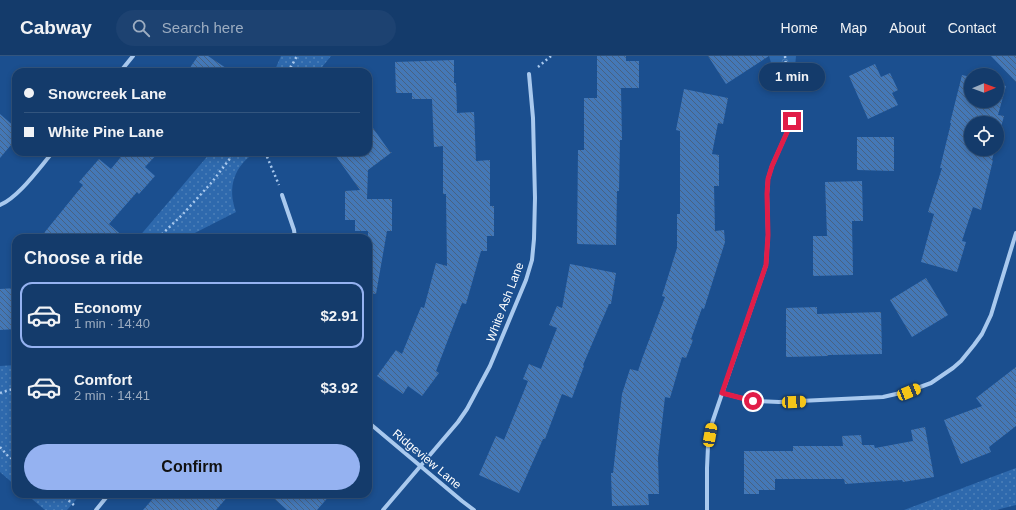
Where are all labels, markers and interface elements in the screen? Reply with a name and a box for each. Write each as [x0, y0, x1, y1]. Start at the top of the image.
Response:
search box [116, 10, 396, 46]
text: Cabway [20, 17, 92, 38]
icon: search [130, 17, 152, 39]
text: Search here [162, 19, 244, 36]
text: Home [781, 20, 818, 36]
text: Map [840, 20, 867, 36]
text: About [889, 20, 926, 36]
text: Contact [948, 20, 996, 36]
callout: 1 min [759, 63, 825, 91]
north arrow [964, 68, 1004, 108]
map controls [964, 68, 1004, 156]
text: 1 min [775, 69, 809, 84]
text: Snowcreek Lane [48, 85, 166, 102]
route end [783, 112, 801, 130]
button: locate [964, 116, 1004, 156]
text: White Pine Lane [48, 123, 164, 140]
text: Choose a ride [24, 248, 143, 268]
street label: White Ash Lane [483, 260, 527, 344]
icon: car [26, 297, 62, 333]
text: Economy [74, 299, 142, 316]
text: $2.91 [320, 307, 358, 324]
text: 1 min · 14:40 [74, 316, 150, 331]
icon: car [26, 369, 62, 405]
text: Comfort [74, 371, 132, 388]
text: $3.92 [320, 379, 358, 396]
car [896, 382, 922, 402]
text: 2 min · 14:41 [74, 388, 150, 403]
route start [744, 392, 762, 410]
car [782, 395, 806, 409]
car [702, 422, 718, 448]
street label: Ridgeview Lane [390, 426, 464, 492]
button: Confirm [24, 444, 360, 490]

